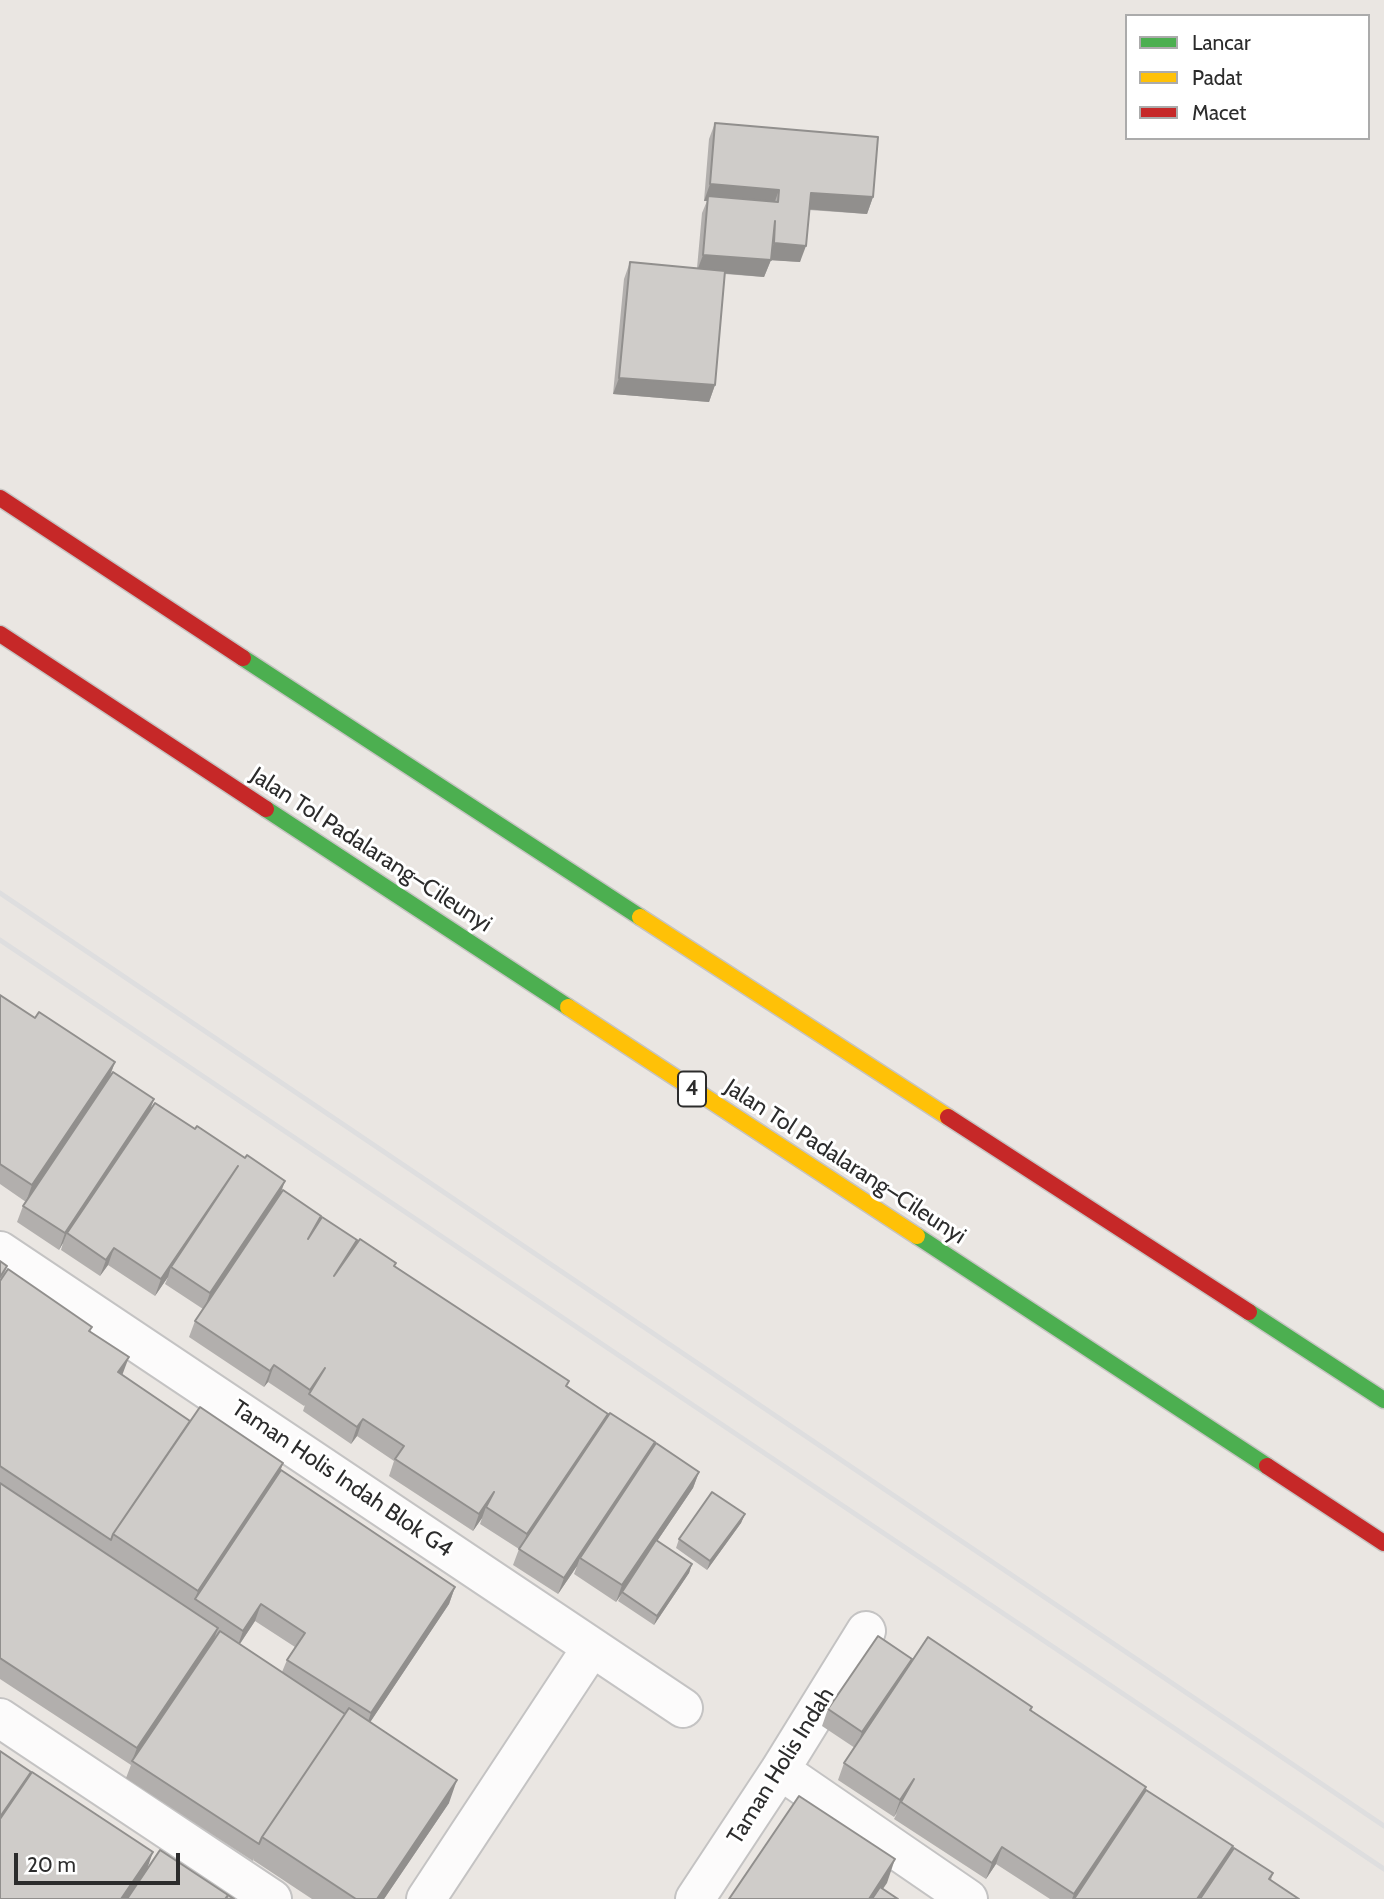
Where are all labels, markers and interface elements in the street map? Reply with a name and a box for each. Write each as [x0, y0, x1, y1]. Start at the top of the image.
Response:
legend [1125, 14, 1370, 140]
text: Lancar [1192, 30, 1251, 55]
text: Padat [1192, 65, 1242, 90]
text: Macet [1192, 100, 1246, 125]
street label: Jalan Tol Padalarang–Cileunyi [245, 762, 497, 938]
road number: 4 [678, 1072, 706, 1106]
street label: Jalan Tol Padalarang–Cileunyi [719, 1074, 971, 1250]
street label: Taman Holis Indah Blok G4 [226, 1395, 458, 1563]
street label: Taman Holis Indah [722, 1683, 840, 1849]
scale bar [18, 1840, 184, 1884]
text: 20 m [27, 1852, 76, 1877]

